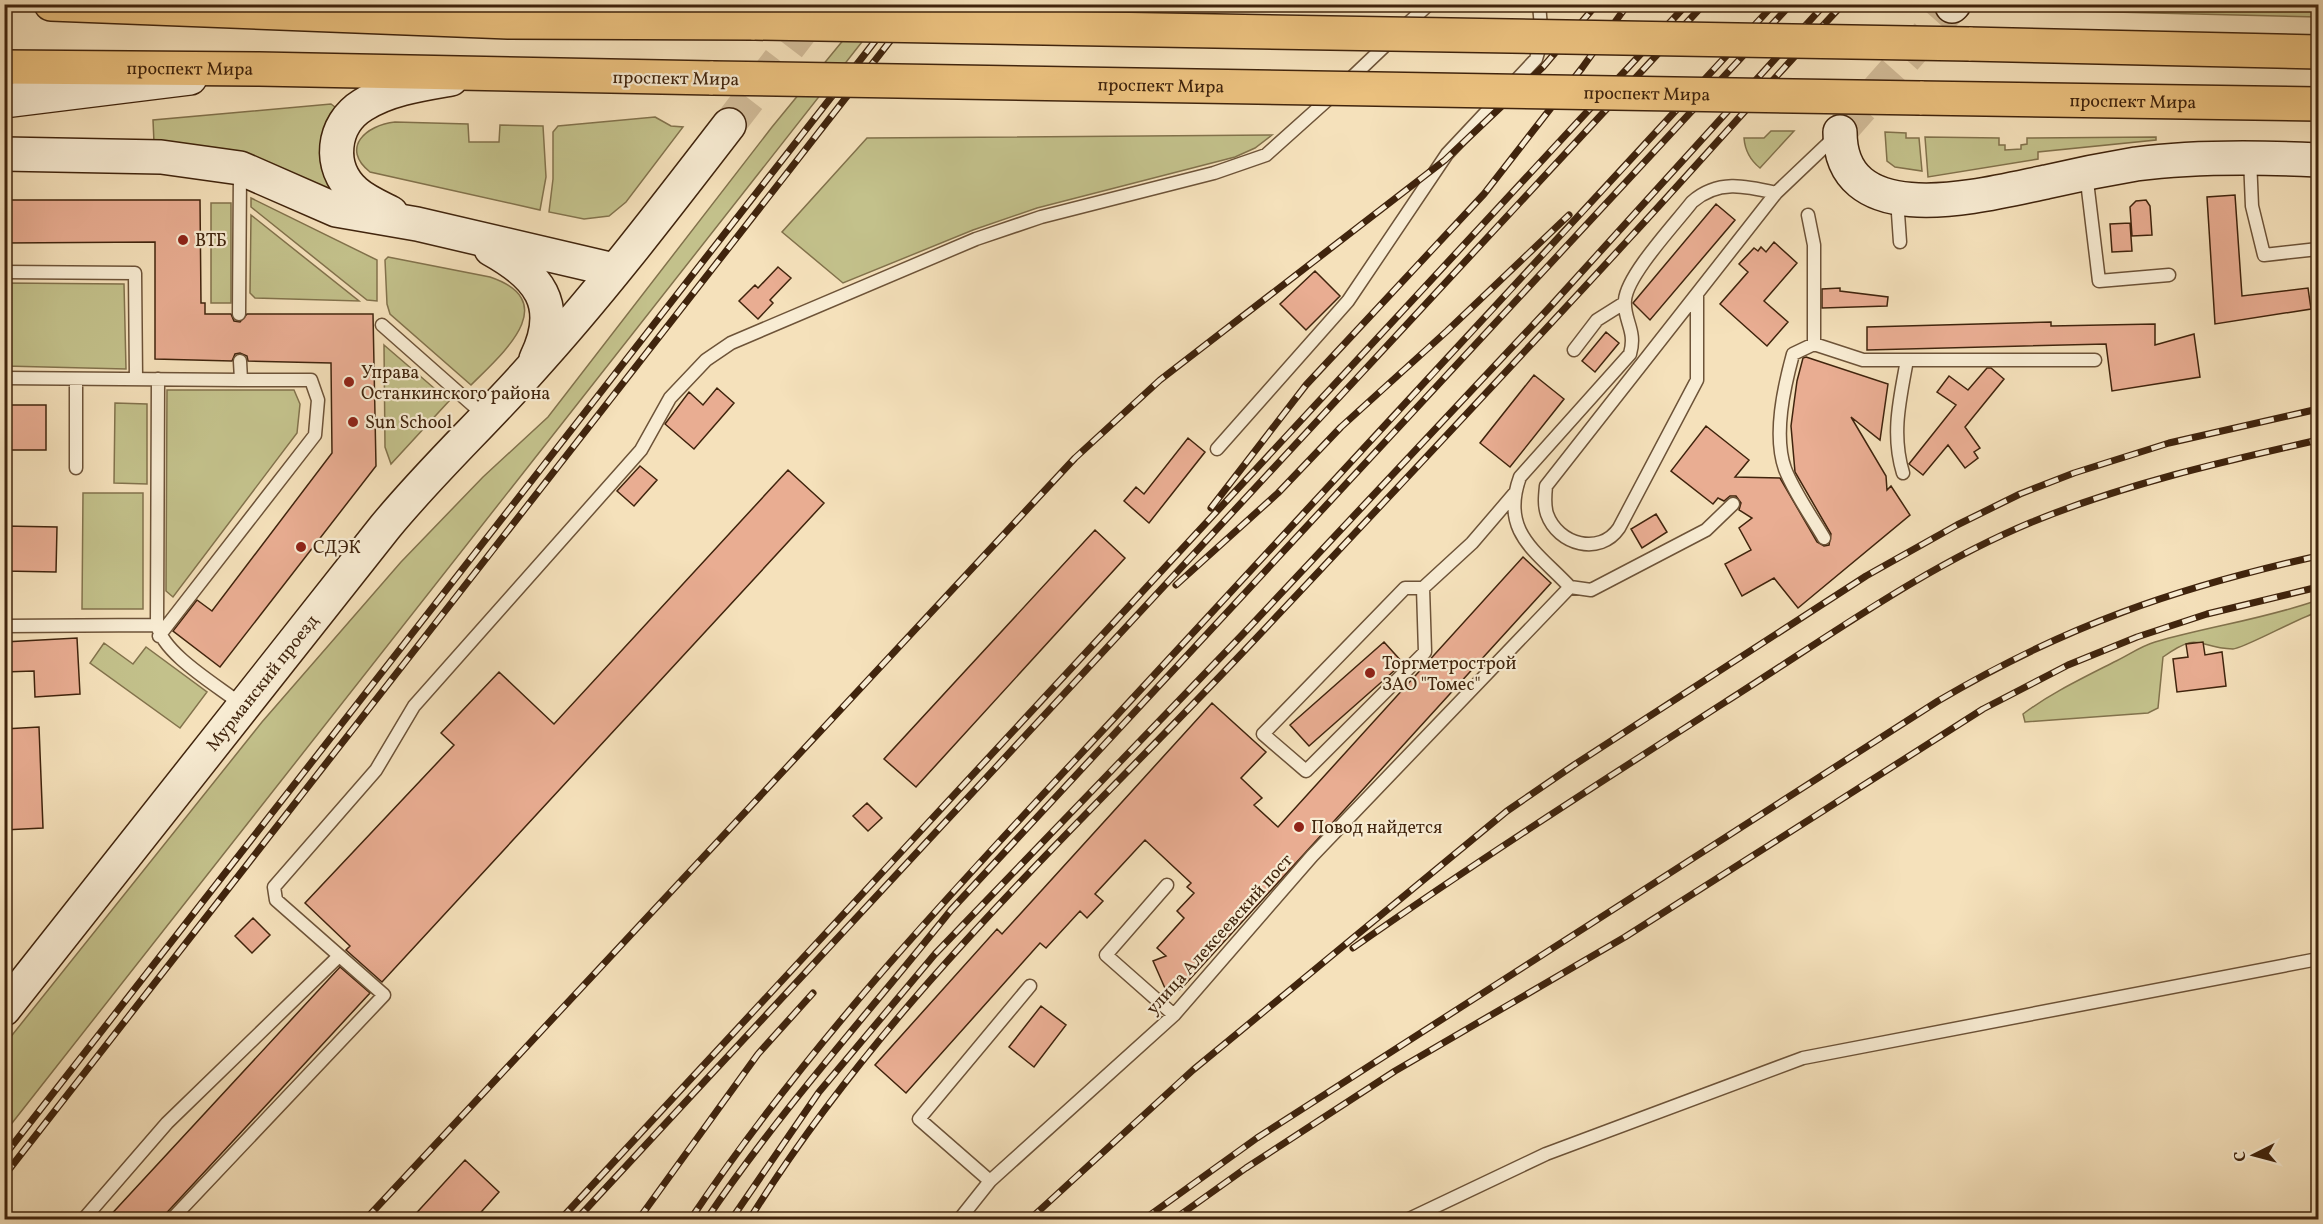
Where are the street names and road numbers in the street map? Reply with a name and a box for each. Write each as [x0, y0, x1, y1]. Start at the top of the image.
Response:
street label: проспект Мира [127, 57, 253, 83]
street label: проспект Мира [612, 66, 740, 93]
street label: проспект Мира [1097, 73, 1225, 100]
street label: проспект Мира [1583, 81, 1710, 109]
street label: проспект Мира [2069, 89, 2197, 116]
street label: Мурманский проезд [201, 610, 325, 757]
street label: улица Алексеевский пост [1141, 849, 1299, 1021]

